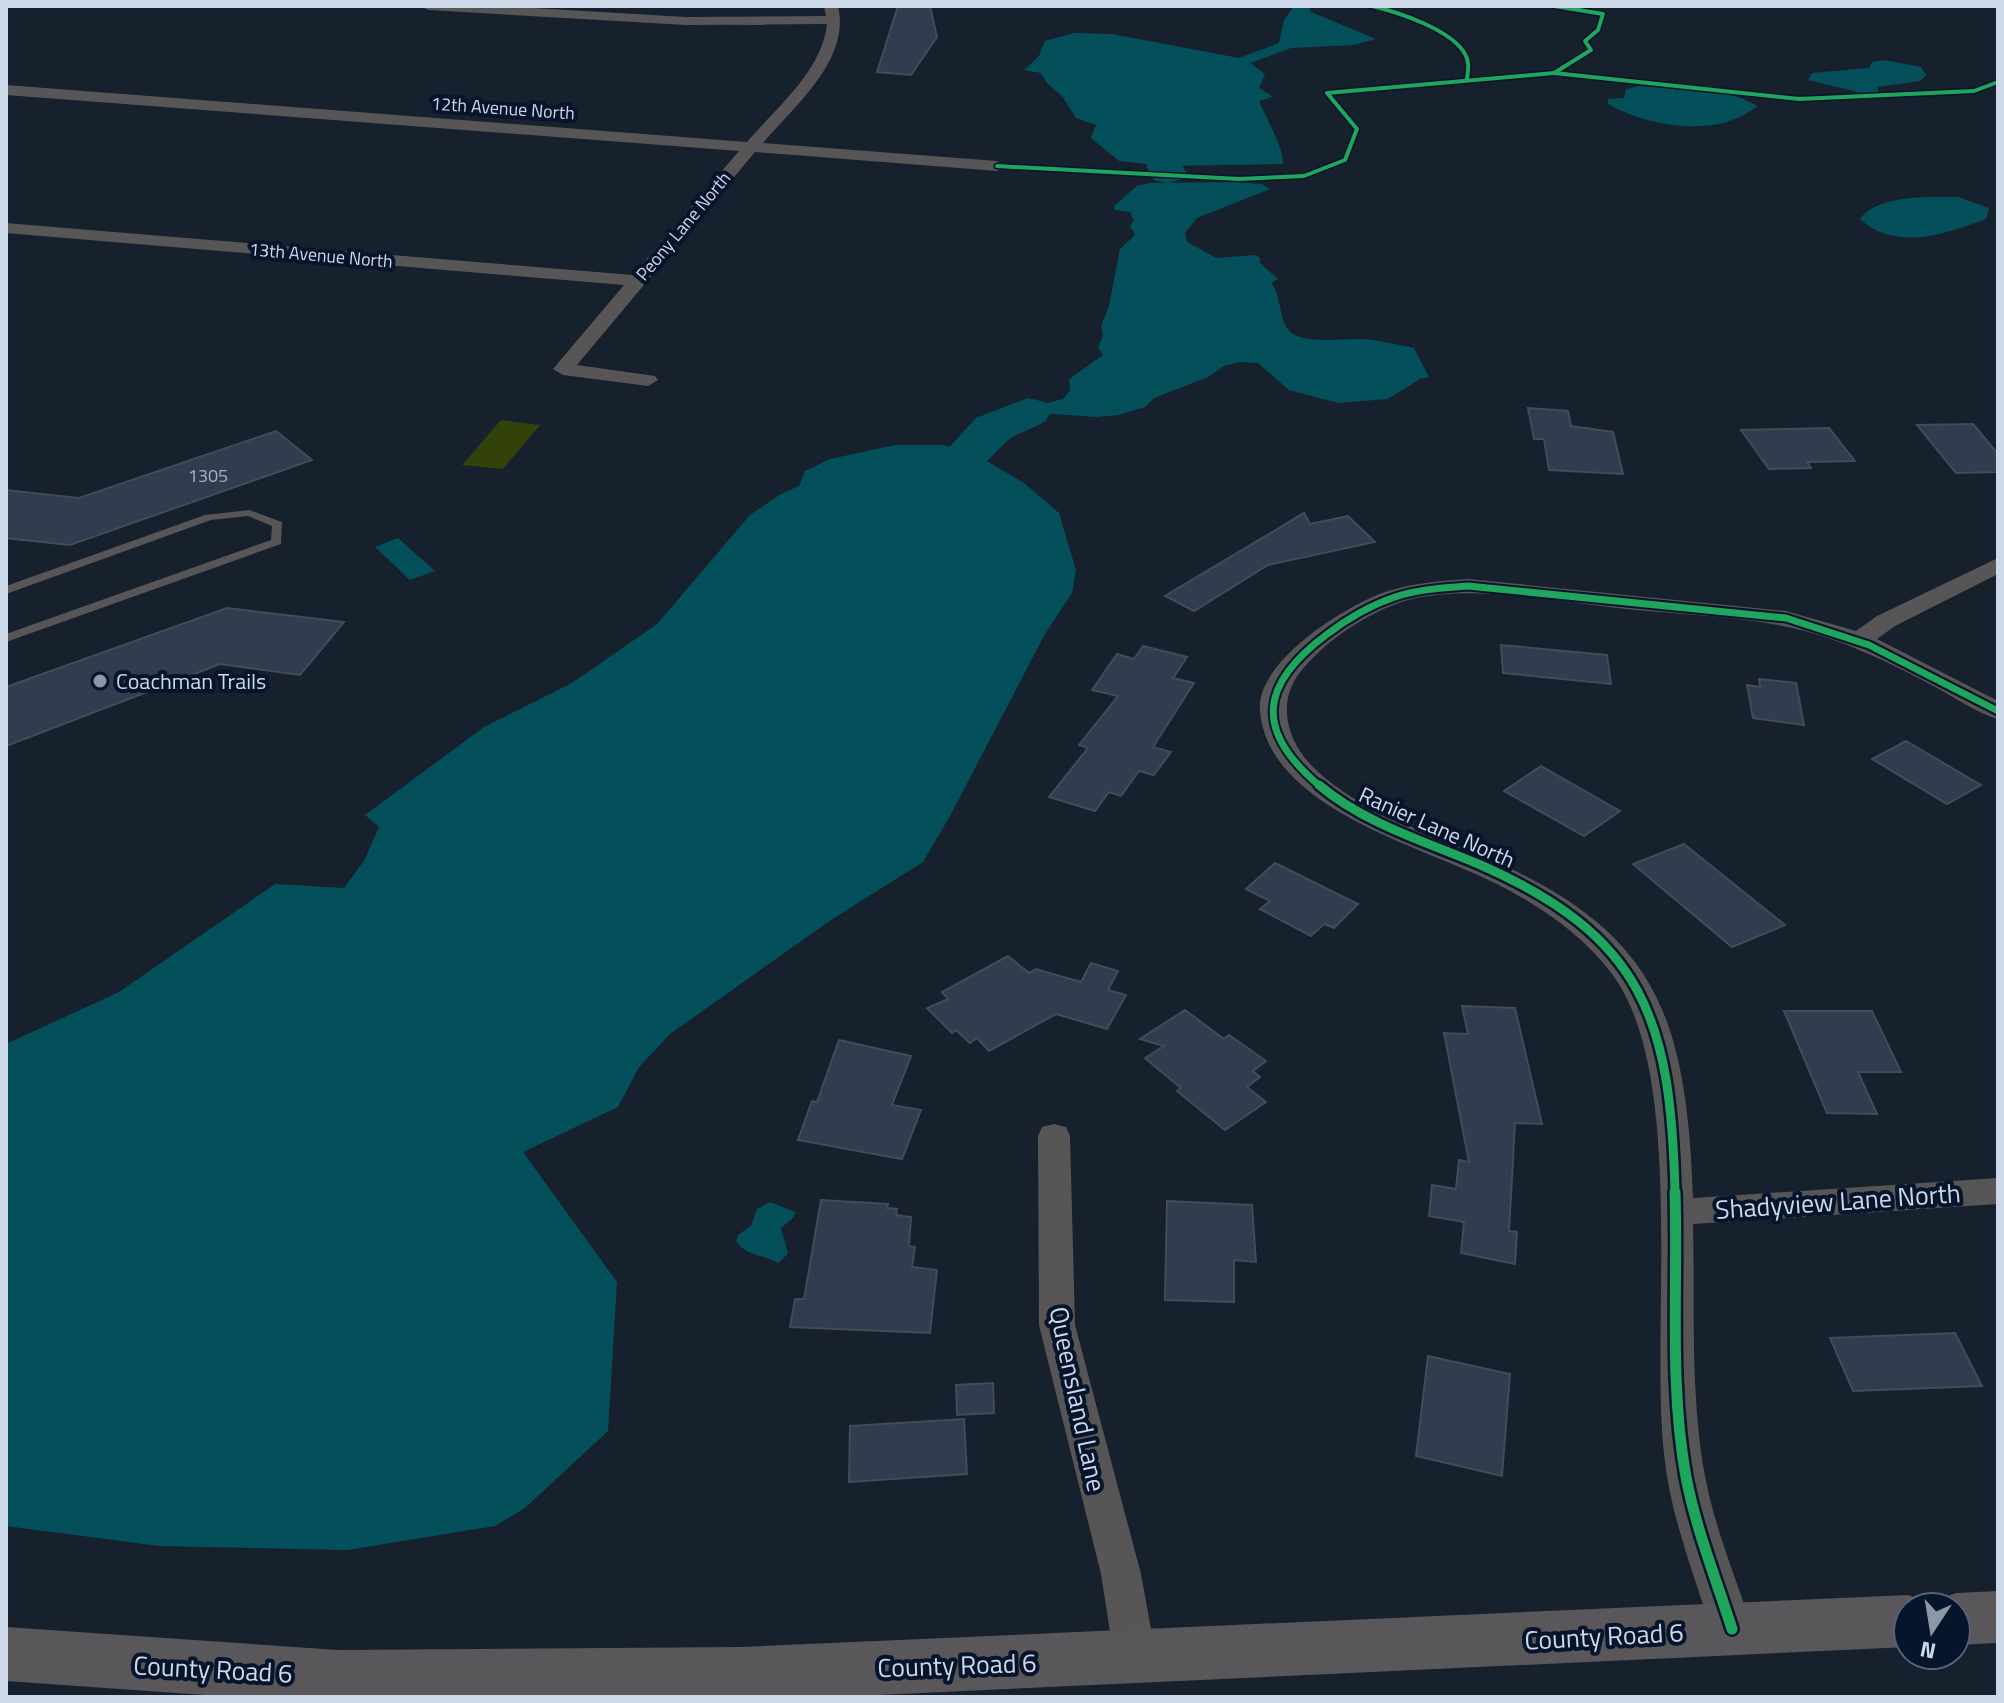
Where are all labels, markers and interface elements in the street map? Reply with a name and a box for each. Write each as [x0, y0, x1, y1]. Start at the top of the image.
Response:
street label: 12th Avenue North [430, 90, 576, 126]
street label: Peony Lane North [629, 165, 737, 287]
street label: 13th Avenue North [248, 235, 394, 275]
house number: 1305 [188, 462, 228, 489]
place label: Coachman Trails [116, 664, 266, 698]
marker: Coachman Trails [91, 672, 109, 690]
street label: Ranier Lane North [1354, 777, 1520, 877]
street label: Shadyview Lane North [1714, 1173, 1962, 1229]
street label: Queensland Lane [1039, 1303, 1117, 1495]
north arrow [1892, 1591, 1972, 1671]
street label: County Road 6 [1523, 1612, 1685, 1660]
text: N [1917, 1632, 1939, 1669]
street label: County Road 6 [877, 1643, 1037, 1687]
street label: County Road 6 [132, 1645, 294, 1693]

